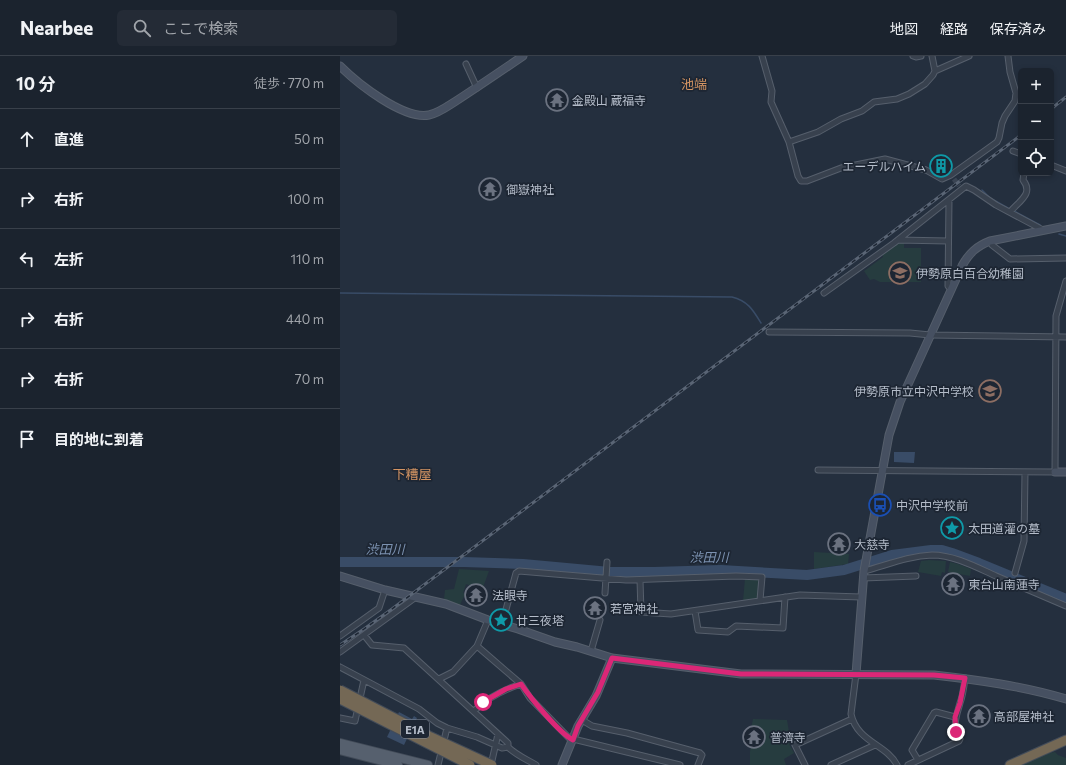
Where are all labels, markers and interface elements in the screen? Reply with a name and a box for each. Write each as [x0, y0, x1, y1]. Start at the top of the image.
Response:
search box [117, 10, 397, 46]
text: Nearbee [20, 16, 93, 39]
icon: search [131, 17, 153, 39]
text: ここで検索 [163, 19, 238, 37]
text: 地図 [890, 20, 918, 37]
text: 経路 [940, 20, 968, 37]
text: 保存済み [990, 20, 1046, 37]
map controls [1018, 68, 1054, 176]
button: + [1018, 68, 1054, 104]
text: 10 分 [16, 73, 55, 94]
text: 徒歩 · 770 m [254, 75, 324, 91]
district label: 池端 [681, 76, 707, 92]
temple icon: 金殿山 蔵福寺 [544, 87, 570, 113]
place label: 金殿山 蔵福寺 [572, 93, 646, 107]
button: − [1018, 104, 1054, 140]
icon: ahead [16, 128, 38, 150]
text: 直進 [54, 130, 84, 148]
text: 50 m [294, 131, 324, 147]
button: locate [1018, 140, 1054, 176]
building icon: エーデルハイム [928, 153, 954, 179]
place label: エーデルハイム [842, 159, 926, 173]
temple icon: 御嶽神社 [477, 176, 503, 202]
place label: 御嶽神社 [506, 182, 554, 196]
icon: right [16, 188, 38, 210]
text: 右折 [54, 190, 84, 208]
text: 100 m [288, 191, 324, 207]
icon: left [16, 248, 38, 270]
text: 左折 [54, 250, 84, 268]
text: 110 m [291, 251, 324, 267]
school or university icon: 伊勢原白百合幼稚園 [887, 260, 913, 286]
place label: 伊勢原白百合幼稚園 [916, 266, 1024, 280]
icon: right [16, 308, 38, 330]
text: 右折 [54, 310, 84, 328]
text: 440 m [286, 311, 324, 327]
icon: right [16, 368, 38, 390]
text: 右折 [54, 370, 84, 388]
text: 70 m [295, 371, 324, 387]
school or university icon: 伊勢原市立中沢中学校 [977, 378, 1003, 404]
place label: 伊勢原市立中沢中学校 [854, 384, 974, 398]
icon: arrive [16, 428, 38, 450]
text: 目的地に到着 [54, 430, 144, 448]
district label: 下糟屋 [392, 466, 432, 482]
bus stop icon: 中沢中学校前 [867, 492, 893, 518]
place label: 中沢中学校前 [896, 498, 968, 512]
place icon: 太田道灌の墓 [939, 515, 965, 541]
place label: 太田道灌の墓 [968, 521, 1040, 535]
temple icon: 大慈寺 [826, 531, 852, 557]
place label: 大慈寺 [854, 537, 890, 551]
water label: 渋田川 [365, 541, 406, 557]
water label: 渋田川 [689, 549, 730, 565]
temple icon: 東台山南蓮寺 [940, 571, 966, 597]
place label: 東台山南蓮寺 [968, 577, 1040, 591]
temple icon: 法眼寺 [463, 582, 489, 608]
place label: 法眼寺 [492, 588, 528, 602]
temple icon: 若宮神社 [582, 595, 608, 621]
place label: 若宮神社 [610, 601, 658, 615]
place icon: 廿三夜塔 [488, 607, 514, 633]
place label: 廿三夜塔 [516, 613, 564, 627]
route start [474, 693, 492, 711]
temple icon: 高部屋神社 [966, 703, 992, 729]
place label: 高部屋神社 [994, 709, 1054, 723]
road number: E1A [401, 720, 429, 738]
route end [947, 723, 965, 741]
temple icon: 普濟寺 [741, 724, 767, 750]
place label: 普濟寺 [770, 730, 806, 744]

